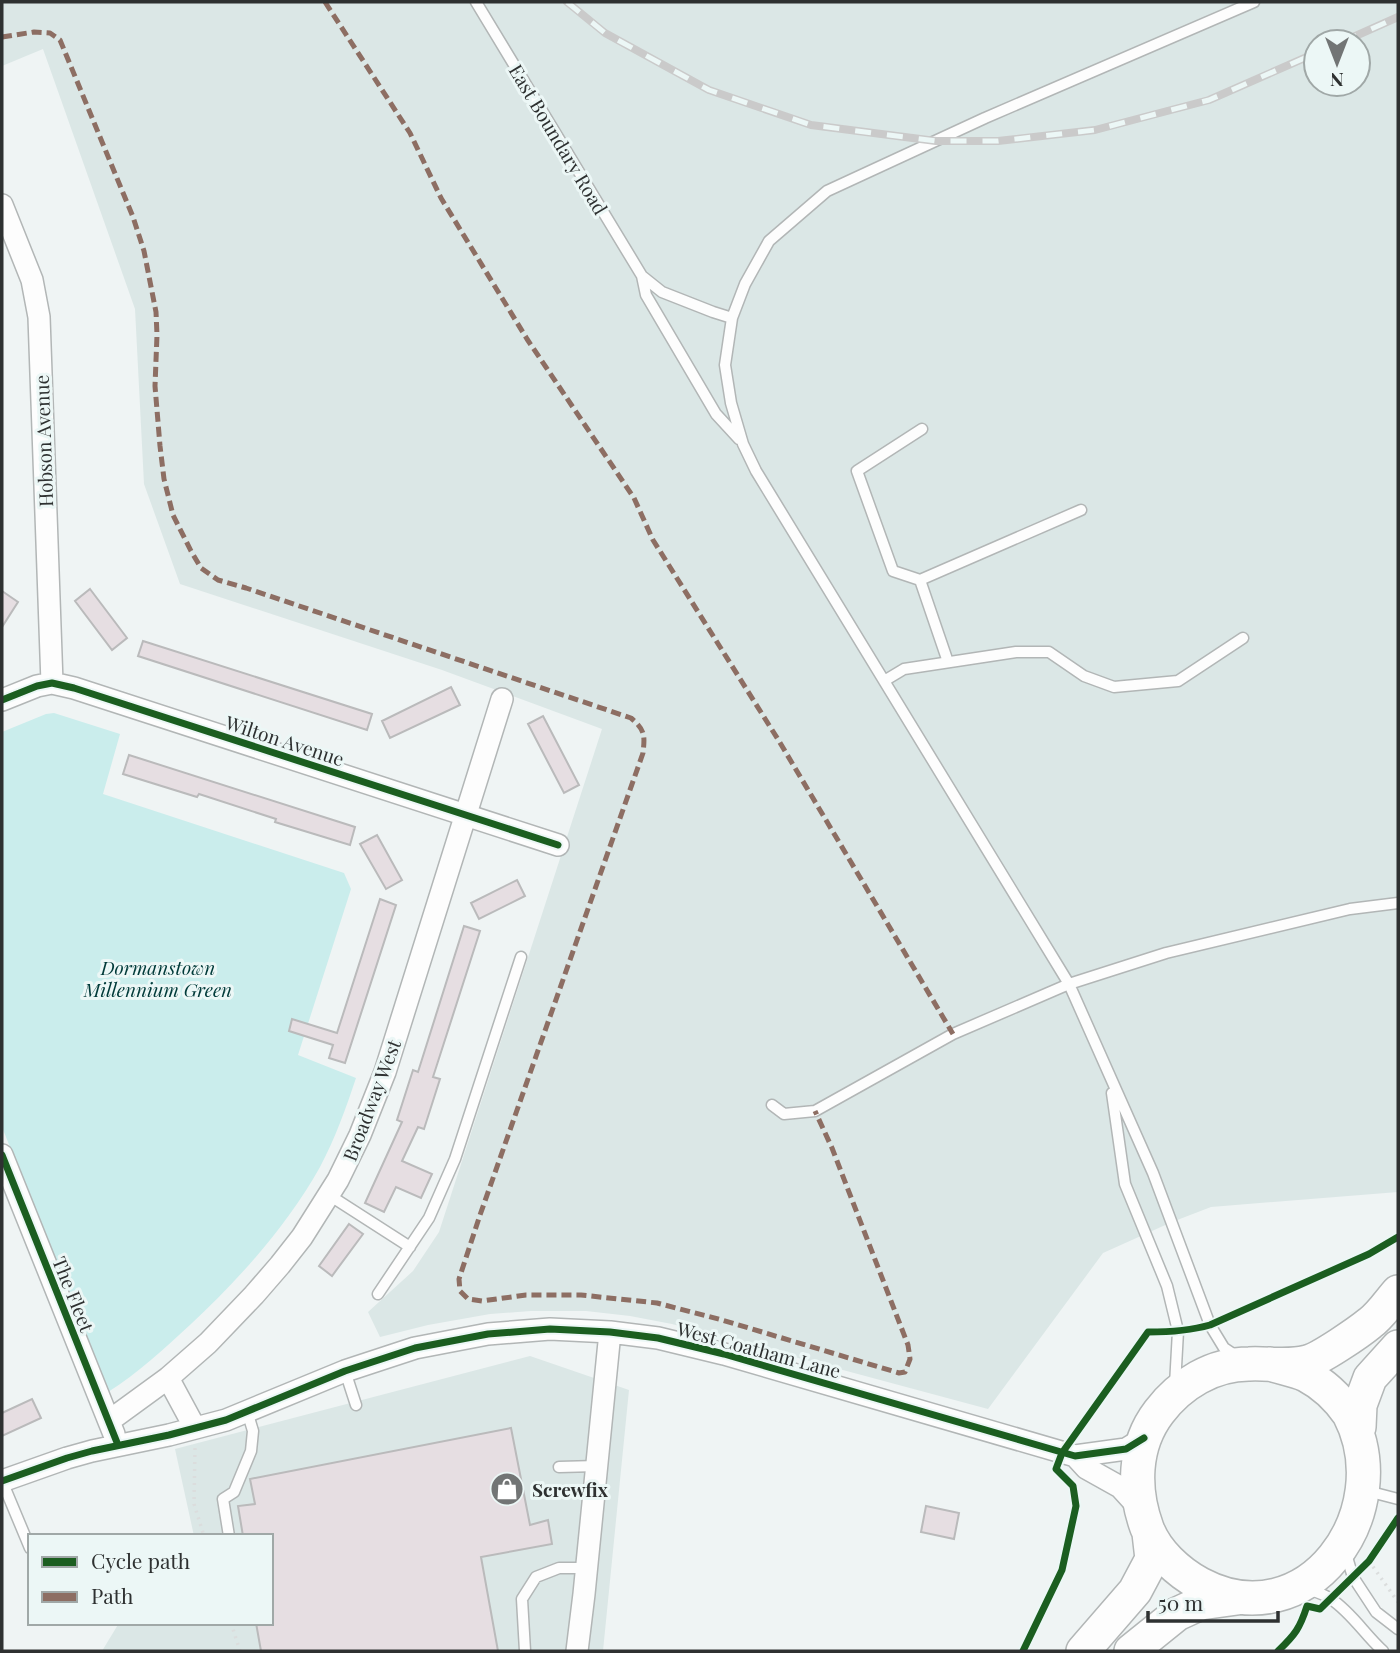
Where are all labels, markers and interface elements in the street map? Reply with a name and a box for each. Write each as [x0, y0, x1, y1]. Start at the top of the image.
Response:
north arrow [1302, 28, 1372, 98]
street label: East Boundary Road [504, 59, 614, 219]
text: N [1330, 68, 1344, 94]
street label: Hobson Avenue [28, 374, 58, 508]
street label: Wilton Avenue [222, 708, 348, 771]
park label: Dormanstown Millennium Green [83, 954, 232, 1002]
street label: Broadway West [336, 1035, 406, 1165]
street label: The Fleet [47, 1252, 101, 1336]
street label: West Coatham Lane [673, 1314, 844, 1383]
shop icon: Screwfix [488, 1470, 526, 1508]
place label: Screwfix [532, 1476, 609, 1502]
legend [28, 1534, 273, 1625]
text: Cycle path [91, 1546, 191, 1574]
scale bar [1148, 1580, 1278, 1624]
text: Path [91, 1581, 134, 1609]
text: 50 m [1158, 1588, 1204, 1616]

